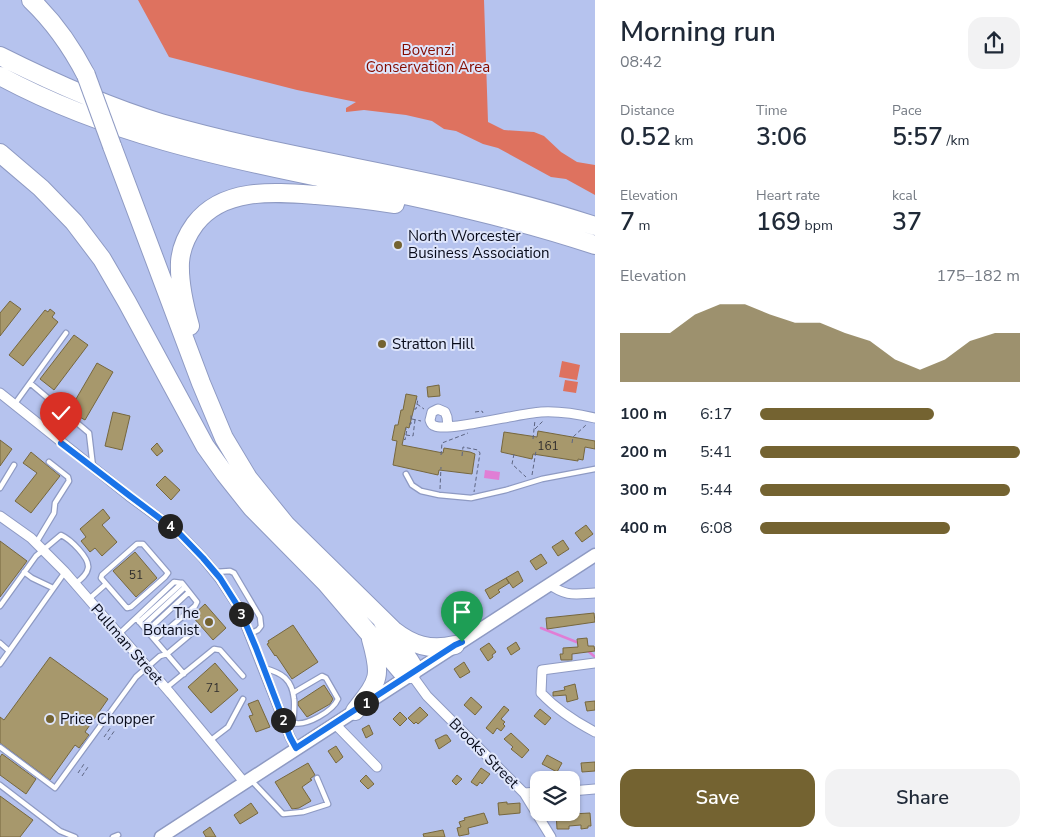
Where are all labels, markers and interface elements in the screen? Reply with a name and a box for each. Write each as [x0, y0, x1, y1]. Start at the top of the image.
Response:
text: Morning run [620, 13, 776, 51]
button: share [968, 17, 1020, 69]
park label: Bovenzi Conservation Area [366, 40, 490, 77]
text: 08:42 [620, 51, 662, 73]
text: Distance [620, 101, 674, 120]
text: Time [756, 101, 787, 120]
text: Pace [892, 101, 922, 120]
text: 0.52 [620, 120, 671, 154]
text: 3:06 [756, 120, 807, 154]
text: 5:57 [892, 120, 943, 154]
text: km [671, 131, 694, 150]
text: /km [943, 131, 969, 150]
text: Elevation [620, 186, 678, 205]
text: Heart rate [756, 186, 820, 205]
text: kcal [892, 186, 917, 205]
text: 7 [620, 205, 635, 239]
text: 169 [756, 205, 801, 239]
text: 37 [892, 205, 922, 239]
text: m [635, 216, 651, 235]
text: bpm [801, 216, 833, 235]
place label: North Worcester Business Association [408, 226, 550, 263]
marker: North Worcester Business Association [392, 239, 404, 251]
text: Elevation [620, 265, 686, 287]
text: 175–182 m [937, 265, 1020, 287]
place label: Stratton Hill [392, 334, 475, 354]
marker: Stratton Hill [376, 338, 388, 350]
pin [40, 392, 82, 443]
icon: check [47, 399, 75, 427]
text: 100 m [620, 403, 667, 425]
text: 6:17 [700, 403, 732, 425]
house number: 161 [537, 438, 559, 454]
text: 200 m [620, 441, 667, 463]
text: 5:41 [700, 441, 732, 463]
text: 300 m [620, 479, 667, 501]
text: 5:44 [700, 479, 732, 501]
pin: 4 [158, 514, 182, 538]
text: 4 [166, 517, 175, 536]
text: 400 m [620, 517, 667, 539]
text: 6:08 [700, 517, 732, 539]
house number: 51 [129, 567, 143, 583]
pin [441, 591, 483, 642]
icon: arrive [448, 598, 476, 626]
street label: Pullman Street [86, 599, 168, 689]
pin: 3 [228, 602, 254, 626]
place label: The Botanist [143, 603, 200, 640]
text: 3 [237, 605, 246, 624]
marker: The Botanist [203, 616, 215, 628]
house number: 71 [206, 680, 220, 696]
pin: 1 [354, 690, 378, 716]
text: 1 [362, 694, 371, 713]
pin: 2 [270, 708, 296, 732]
place label: Price Chopper [60, 709, 155, 729]
text: 2 [279, 711, 288, 730]
marker: Price Chopper [44, 713, 56, 725]
street label: Brooks Street [445, 714, 524, 793]
button: Save [620, 769, 815, 827]
button: Share [825, 769, 1020, 827]
map controls [530, 771, 580, 821]
button: layers [530, 771, 580, 821]

